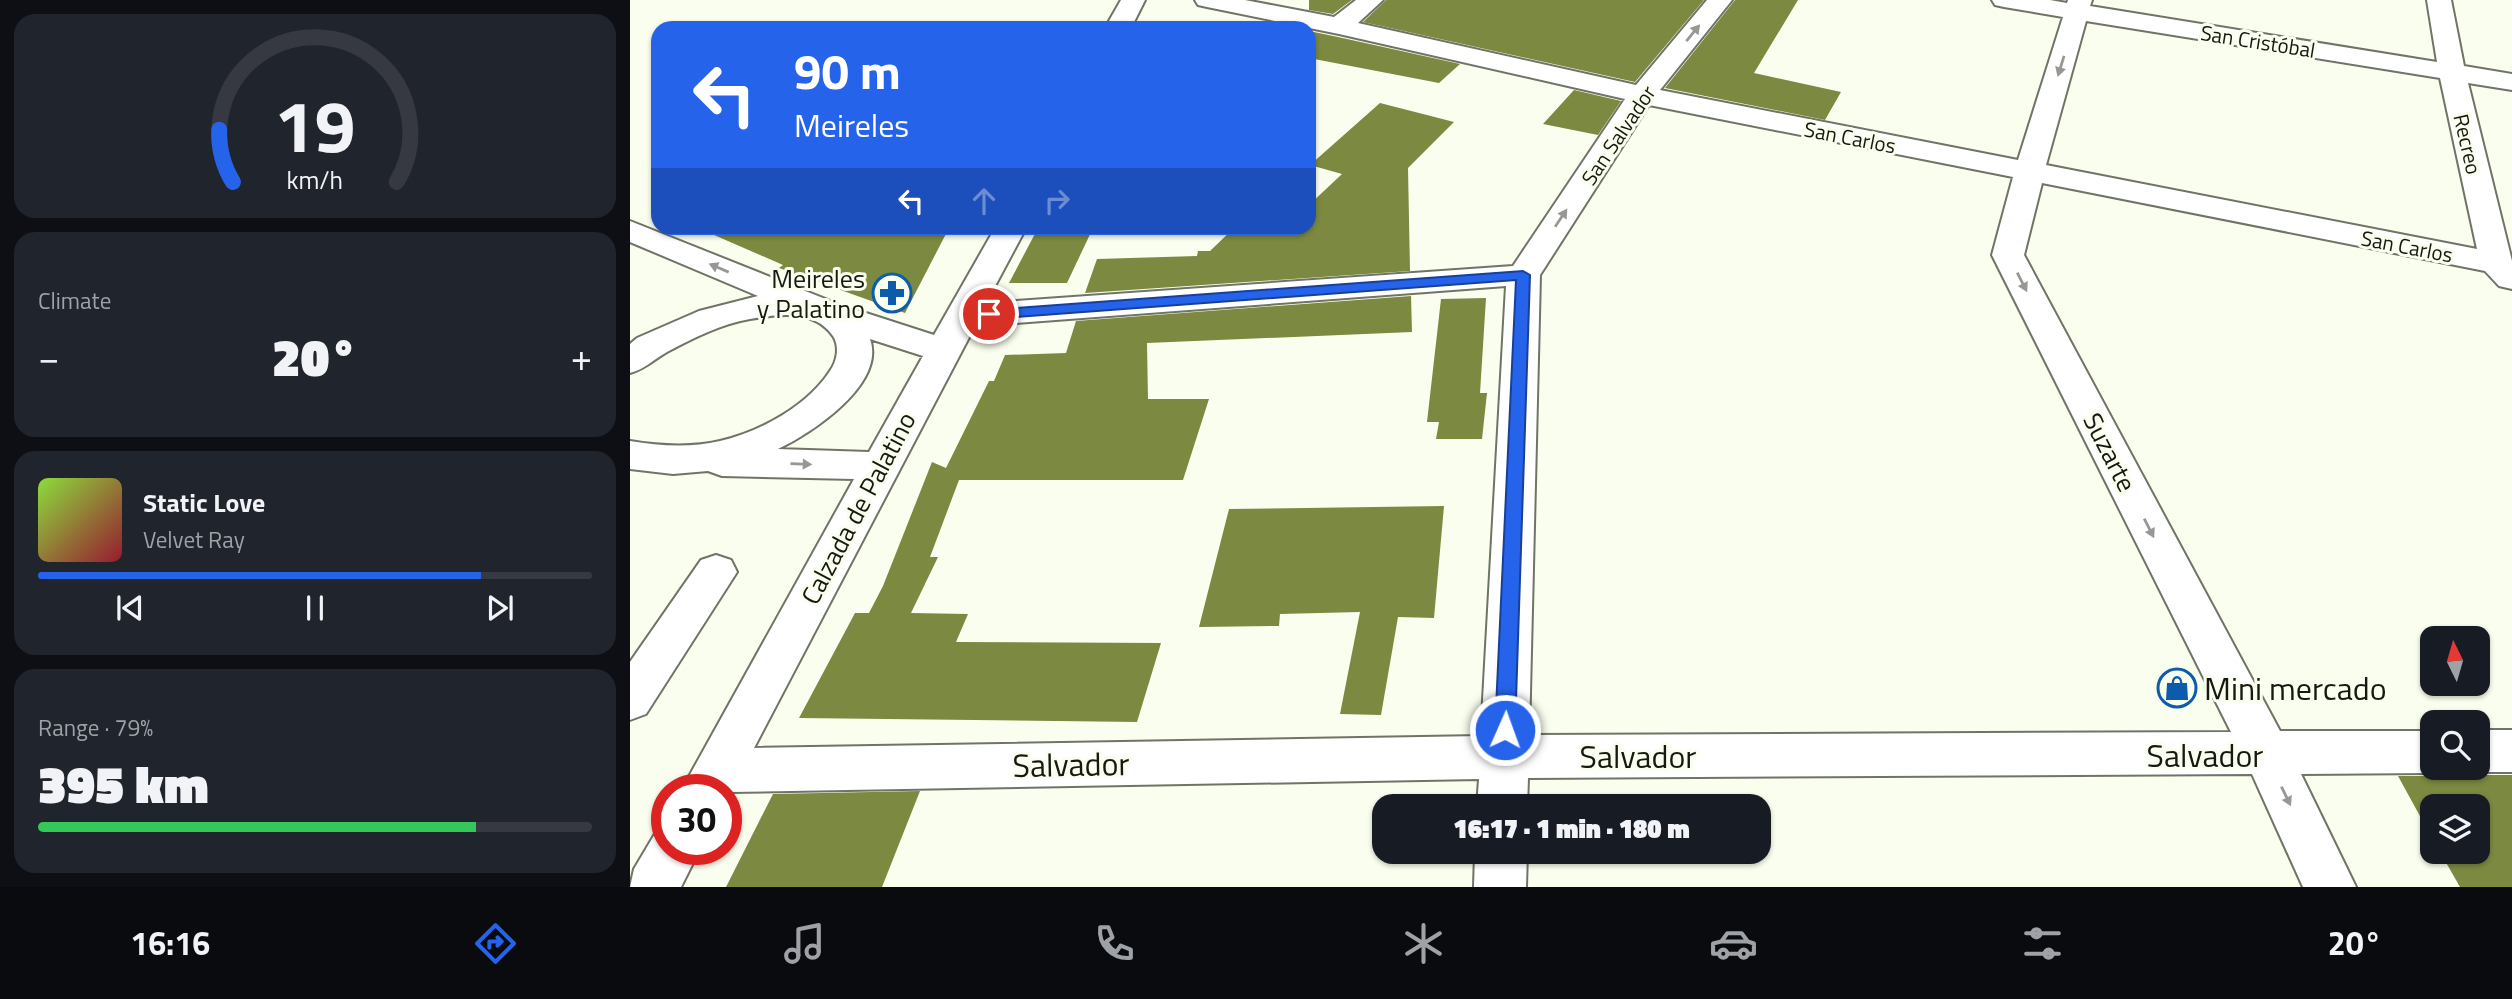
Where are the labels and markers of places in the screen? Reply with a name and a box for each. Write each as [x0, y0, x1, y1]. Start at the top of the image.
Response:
place label: Meireles y Palatino [757, 259, 865, 328]
pharmacy icon: Meireles y Palatino [871, 272, 913, 314]
pin [959, 284, 1019, 344]
place label: Mini mercado [2204, 664, 2387, 712]
shop icon: Mini mercado [2156, 667, 2198, 709]

